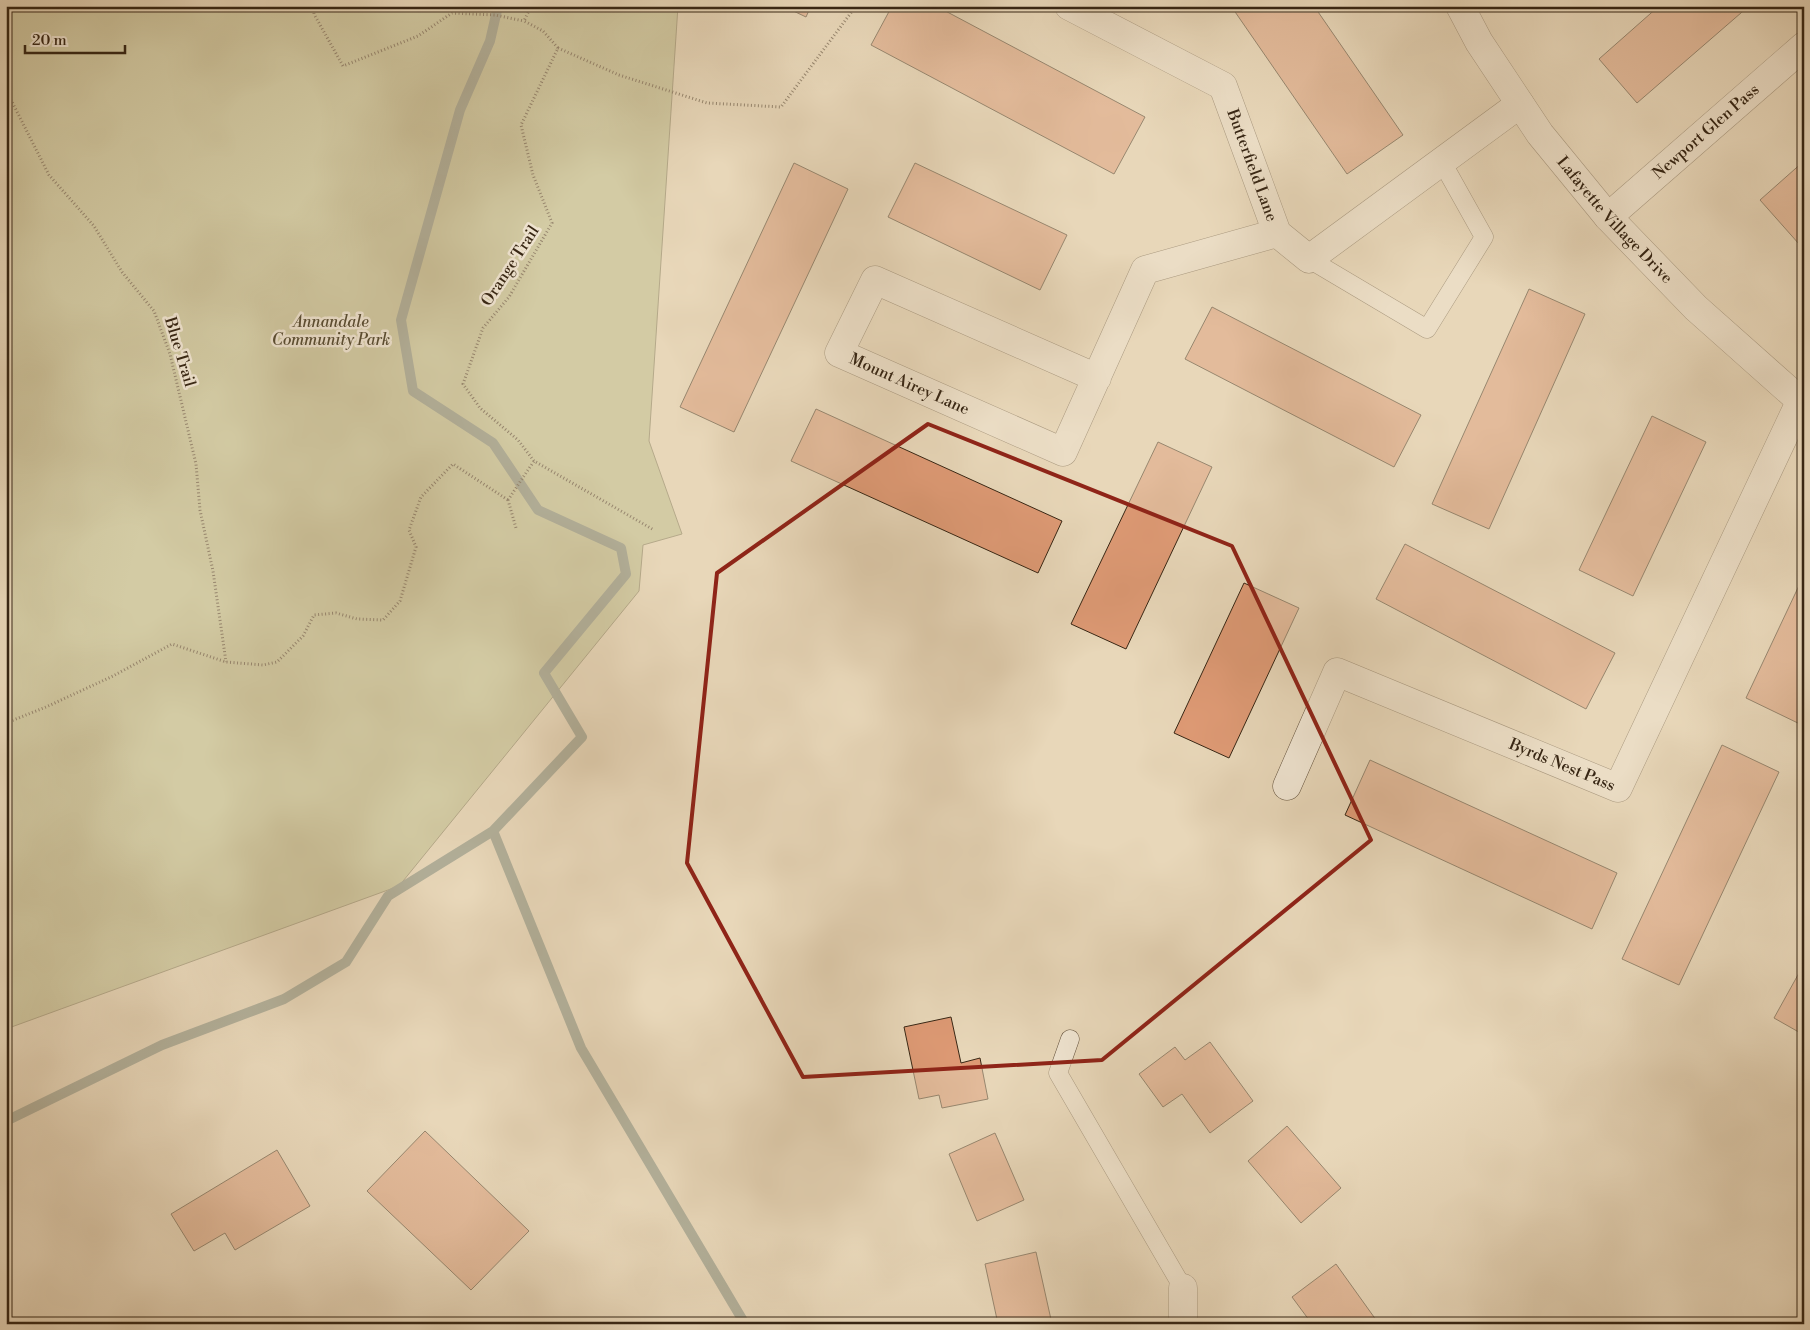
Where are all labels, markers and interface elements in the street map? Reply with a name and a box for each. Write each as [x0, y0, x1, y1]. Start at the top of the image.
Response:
scale bar [25, 22, 125, 54]
text: 20 m [32, 31, 67, 50]
street label: Newport Glen Pass [1648, 80, 1763, 183]
street label: Butterfield Lane [1222, 105, 1282, 224]
street label: Lafayette Village Drive [1552, 152, 1677, 288]
street label: Orange Trail [477, 222, 544, 310]
park label: Annandale Community Park [272, 312, 390, 350]
street label: Blue Trail [160, 314, 200, 390]
street label: Mount Airey Lane [846, 349, 973, 419]
street label: Byrds Nest Pass [1505, 734, 1618, 796]

